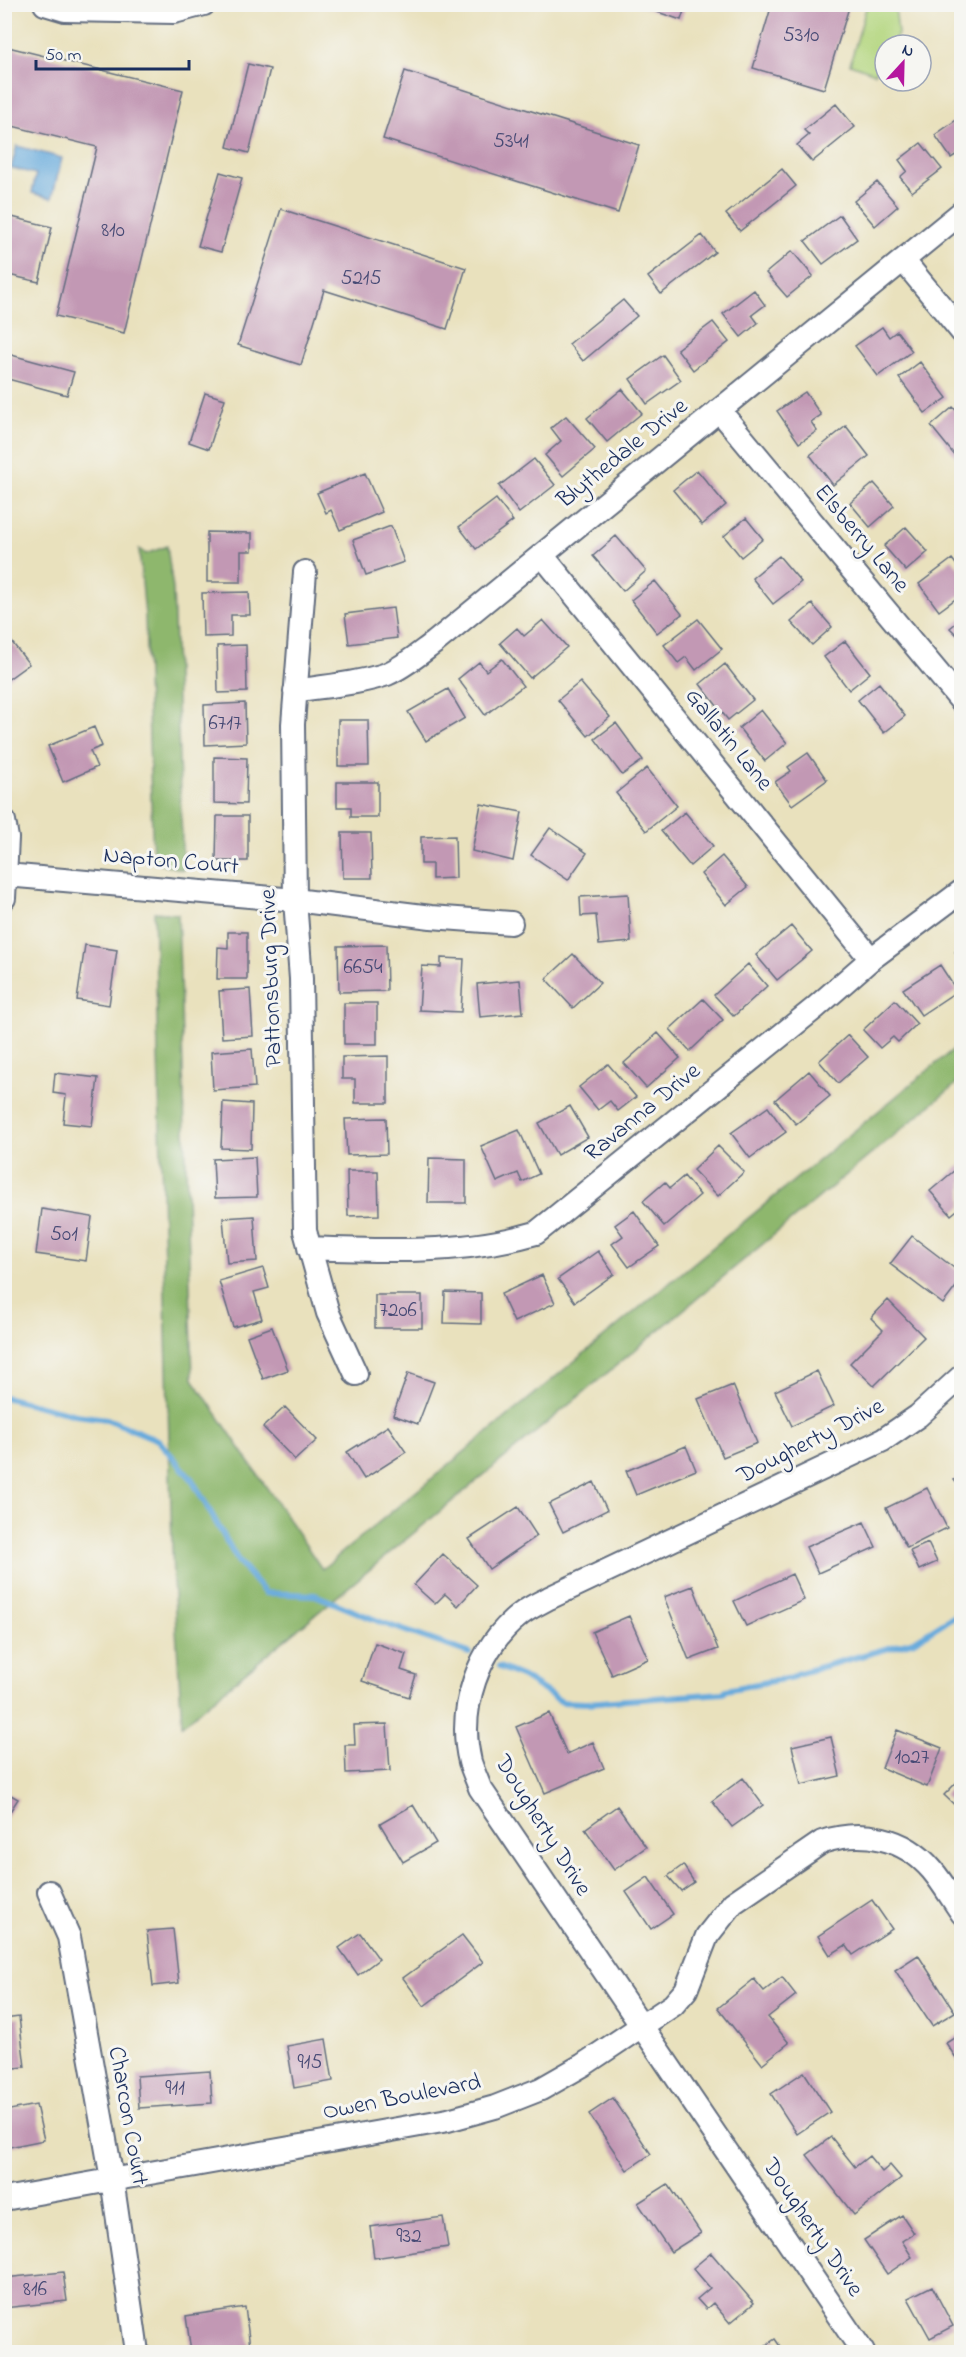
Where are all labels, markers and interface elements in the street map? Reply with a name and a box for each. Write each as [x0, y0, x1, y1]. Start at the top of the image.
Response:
house number: 5310 [783, 21, 819, 51]
scale bar [36, 33, 189, 71]
north arrow [873, 33, 933, 93]
text: N [898, 38, 918, 64]
text: 50 m [45, 43, 82, 69]
house number: 5341 [493, 127, 529, 157]
house number: 810 [101, 216, 125, 246]
house number: 5215 [340, 264, 382, 294]
street label: Blythedale Drive [549, 390, 697, 519]
street label: Elsberry Lane [804, 477, 917, 602]
street label: Gallatin Lane [675, 681, 781, 799]
house number: 6717 [208, 709, 242, 739]
street label: Napton Court [102, 839, 240, 885]
street label: Pattonsburg Drive [251, 888, 293, 1068]
house number: 6654 [343, 953, 383, 983]
street label: Ravanna Drive [577, 1055, 709, 1171]
house number: 501 [50, 1220, 78, 1250]
house number: 7206 [379, 1296, 417, 1326]
street label: Dougherty Drive [731, 1390, 891, 1495]
house number: 1027 [895, 1743, 930, 1773]
street label: Dougherty Drive [483, 1748, 600, 1904]
street label: Charcon Court [98, 2044, 156, 2188]
house number: 915 [297, 2048, 323, 2078]
street label: Owen Boulevard [320, 2065, 485, 2130]
house number: 911 [165, 2074, 185, 2104]
street label: Dougherty Drive [751, 2151, 872, 2305]
house number: 932 [396, 2222, 422, 2252]
house number: 816 [23, 2275, 47, 2305]

